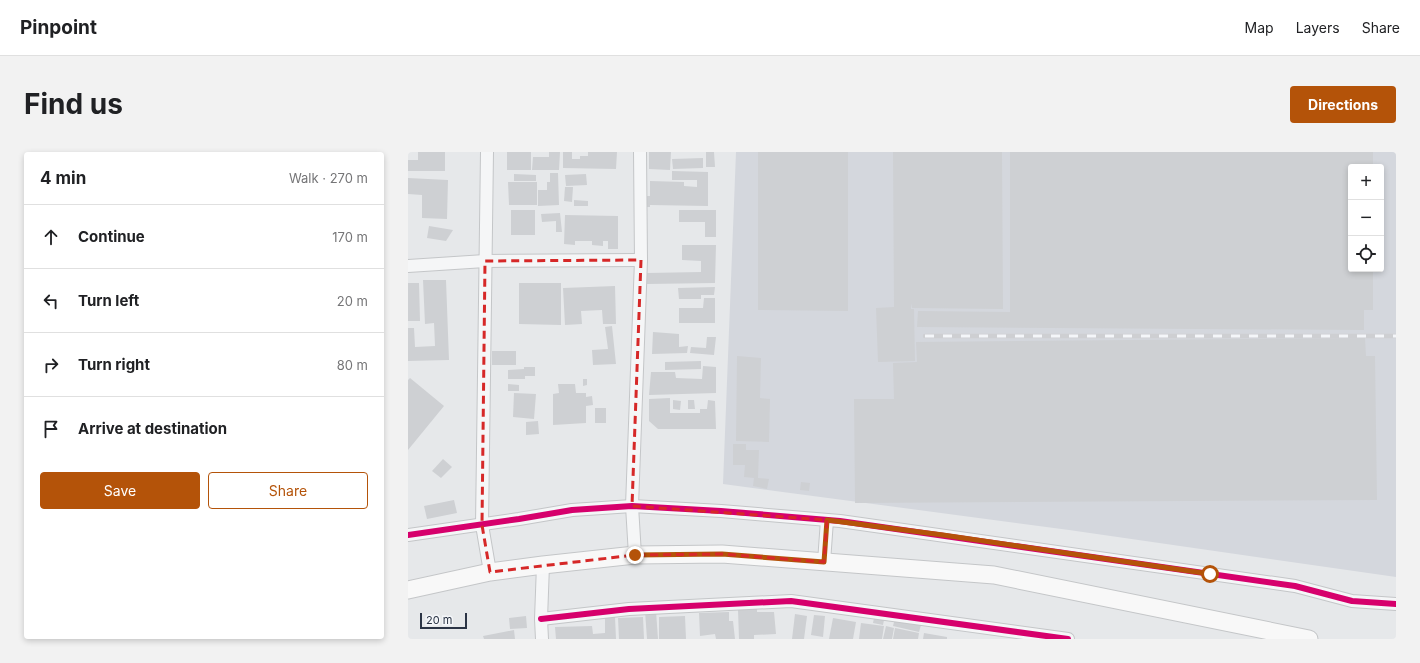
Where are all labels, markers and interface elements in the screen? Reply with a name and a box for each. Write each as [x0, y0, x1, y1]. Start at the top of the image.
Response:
text: Pinpoint [20, 16, 97, 39]
text: Map [1245, 19, 1274, 36]
text: Layers [1296, 19, 1340, 36]
text: Share [1362, 19, 1400, 36]
button: Directions [1290, 86, 1396, 123]
text: Find us [24, 87, 123, 121]
map controls [1348, 164, 1384, 272]
button: + [1348, 164, 1384, 200]
text: 4 min [40, 168, 86, 188]
text: Walk · 270 m [289, 170, 368, 186]
button: − [1348, 200, 1384, 236]
icon: ahead [40, 226, 62, 248]
text: Continue [78, 227, 145, 246]
text: 170 m [332, 229, 368, 245]
button: locate [1348, 236, 1384, 272]
icon: left [40, 290, 62, 312]
text: Turn left [78, 291, 139, 310]
text: 20 m [337, 293, 368, 309]
icon: right [40, 354, 62, 376]
text: Turn right [78, 355, 150, 374]
text: 80 m [337, 357, 368, 373]
icon: arrive [40, 418, 62, 440]
text: Arrive at destination [78, 419, 227, 438]
button: Save [40, 472, 200, 509]
button: Share [208, 472, 368, 509]
route end [626, 546, 644, 564]
route start [1201, 565, 1219, 583]
scale bar [420, 611, 467, 630]
text: 20 m [426, 613, 452, 627]

